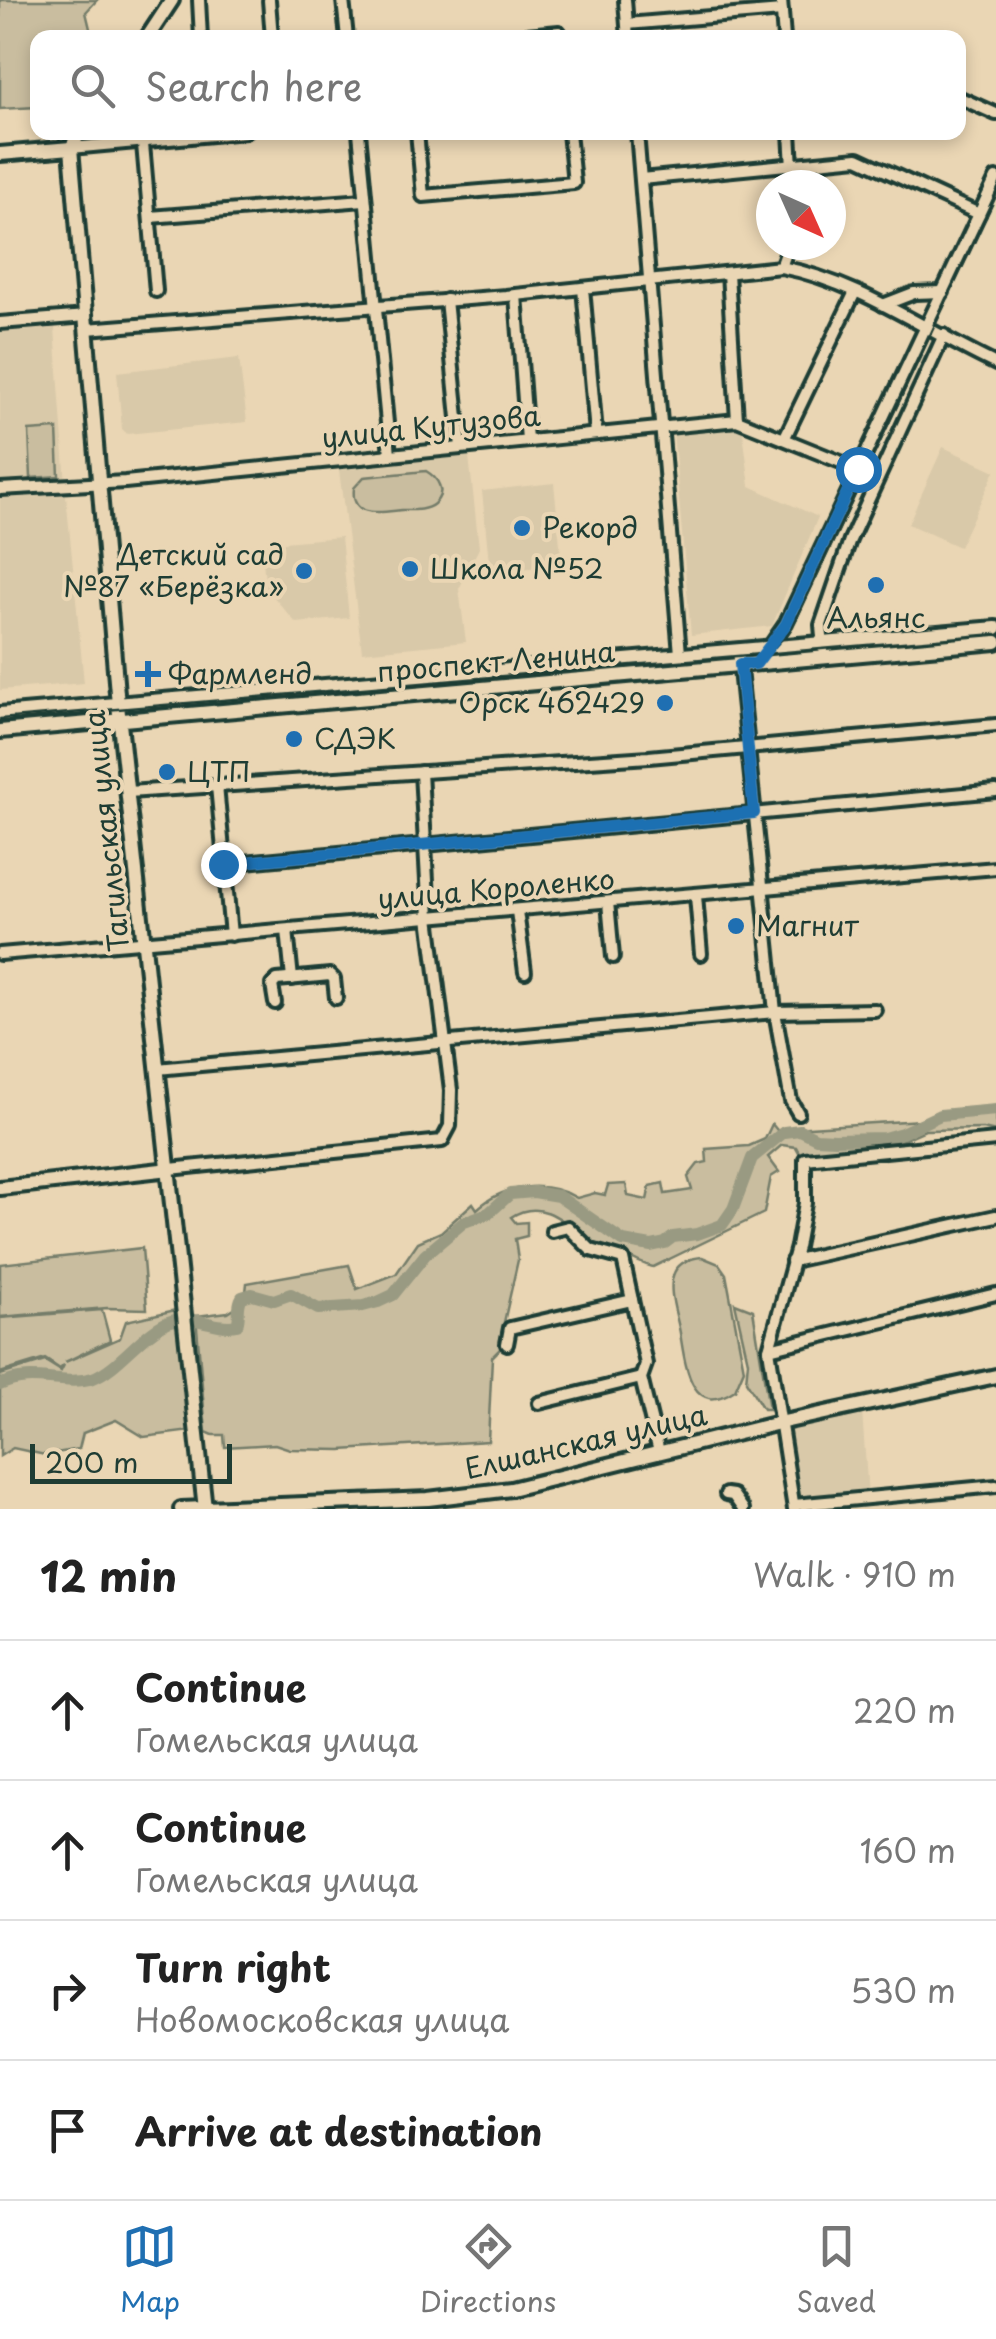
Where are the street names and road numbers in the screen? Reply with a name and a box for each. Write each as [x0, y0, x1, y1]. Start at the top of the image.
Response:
street label: улица Кутузова [319, 393, 543, 458]
street label: проспект Ленина [375, 629, 617, 692]
street label: Тагильская улица [71, 708, 140, 954]
street label: улица Короленко [376, 856, 616, 919]
street label: Елшанская улица [460, 1392, 711, 1489]

